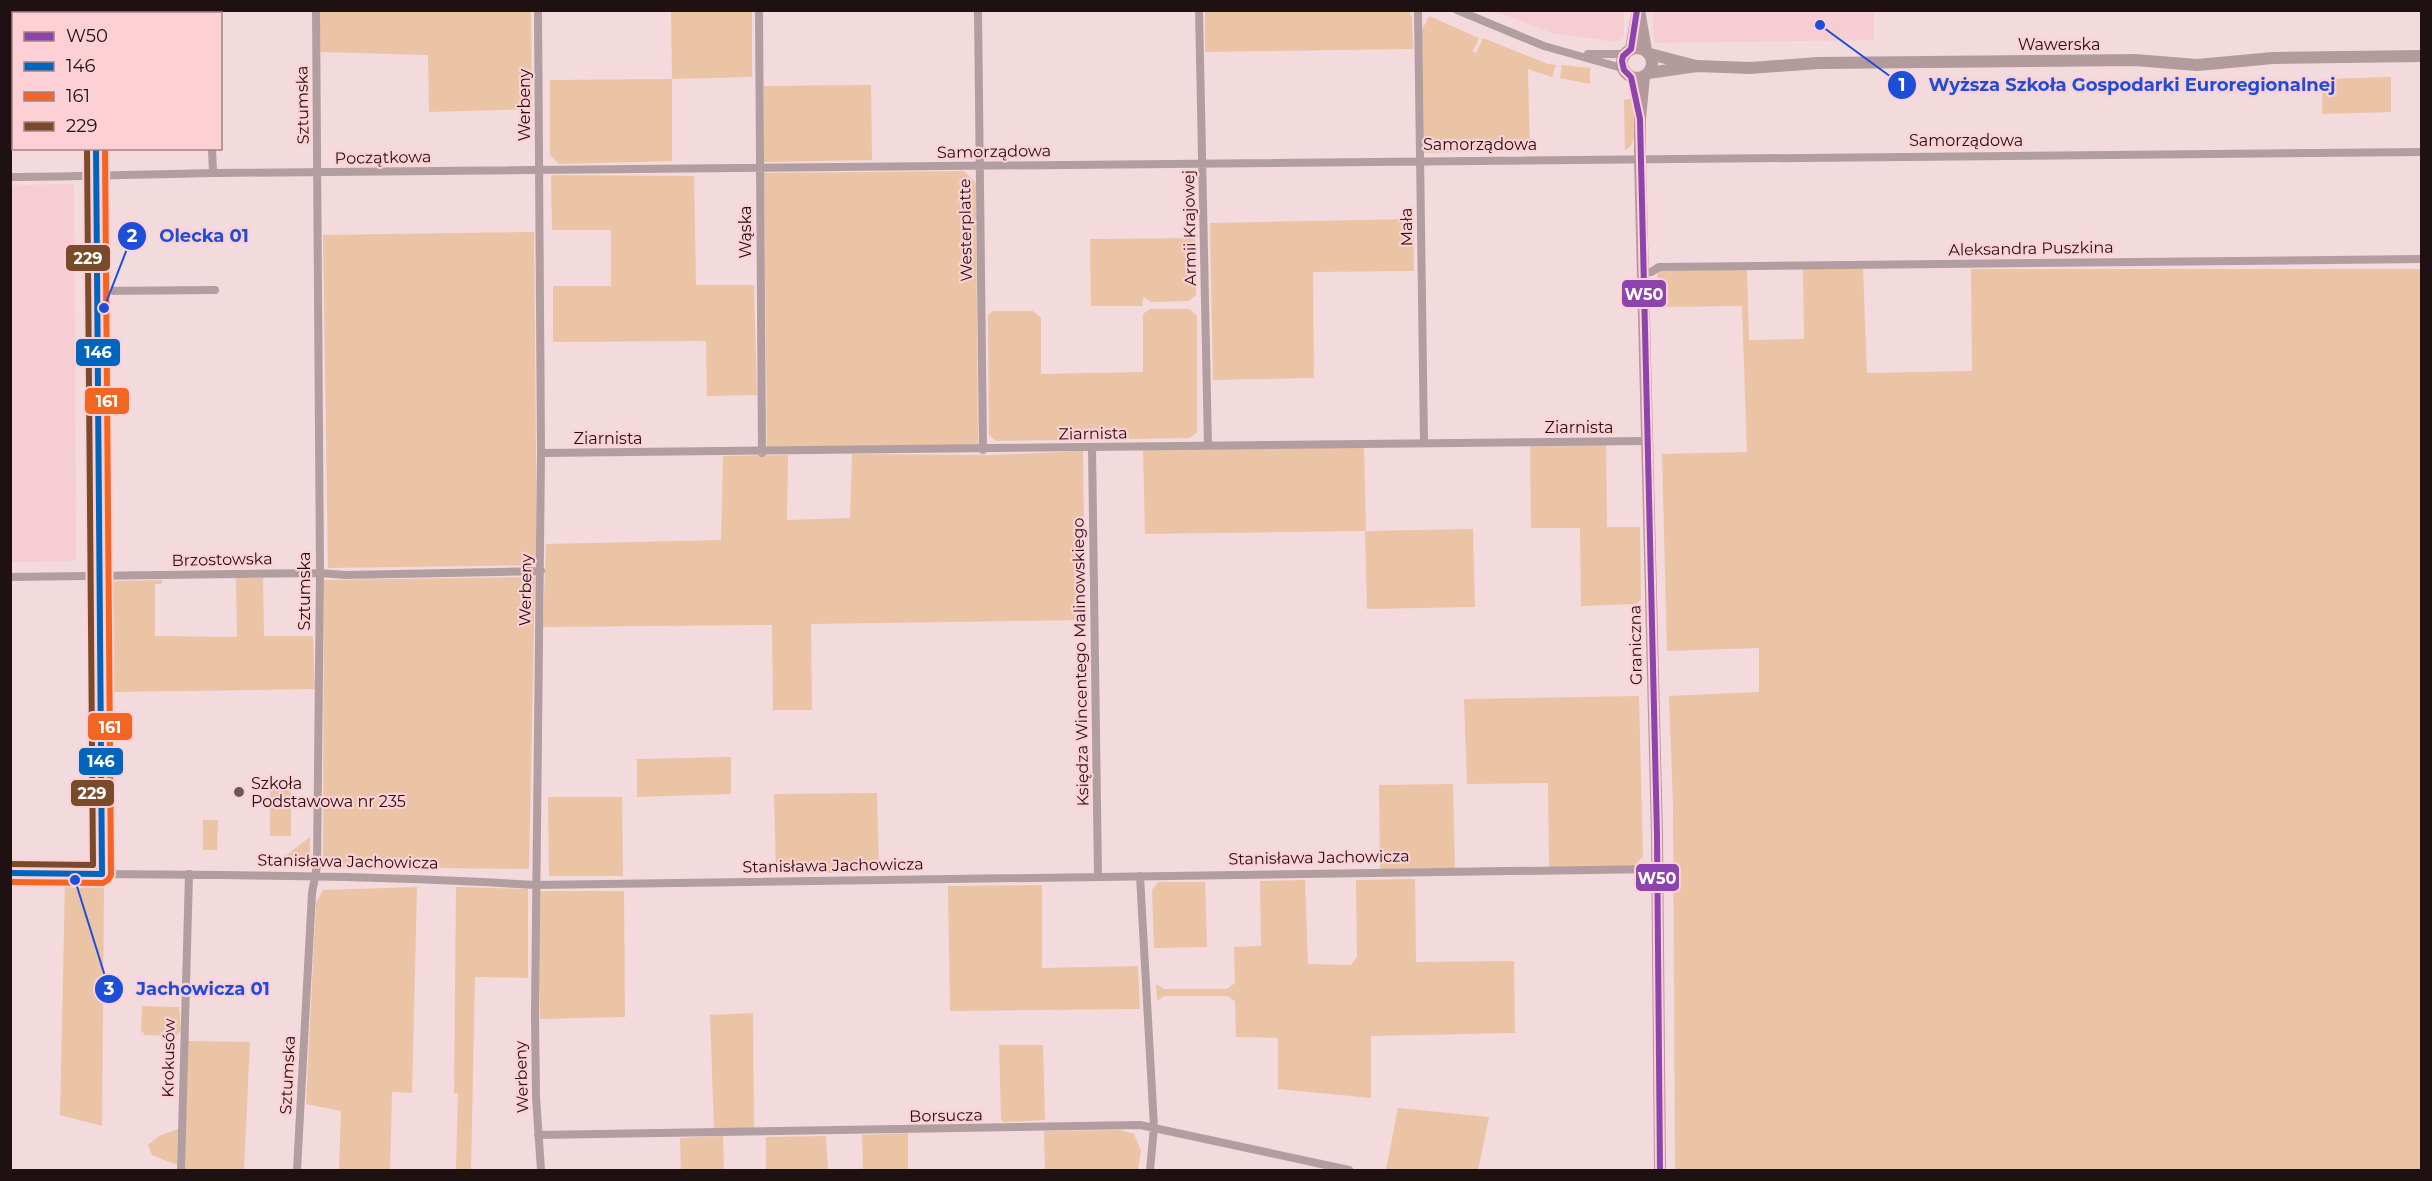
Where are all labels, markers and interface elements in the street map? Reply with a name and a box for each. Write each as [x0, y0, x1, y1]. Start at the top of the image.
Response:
legend [12, 12, 222, 150]
text: W50 [66, 25, 108, 47]
street label: Wawerska [2018, 35, 2100, 54]
text: 146 [66, 55, 95, 77]
street label: Sztumska [292, 65, 313, 145]
callout: Wyższa Szkoła Gospodarki Euroregionalnej [1887, 67, 2348, 103]
street label: Werbeny [515, 68, 534, 141]
text: 1 [1898, 74, 1906, 96]
text: Wyższa Szkoła Gospodarki Euroregionalnej [1928, 74, 2336, 96]
text: 161 [66, 85, 90, 107]
text: 229 [66, 115, 97, 137]
street label: Samorządowa [1909, 131, 2023, 150]
street label: Samorządowa [1423, 135, 1537, 154]
street label: Samorządowa [937, 141, 1051, 162]
street label: Początkowa [335, 147, 431, 168]
street label: Armii Krajowej [1179, 170, 1200, 286]
street label: Westerplatte [955, 178, 976, 282]
street label: Wąska [736, 206, 755, 259]
street label: Mała [1397, 208, 1416, 246]
callout: Olecka 01 [117, 218, 261, 254]
text: 2 [127, 225, 138, 247]
text: Olecka 01 [159, 225, 249, 247]
street label: Aleksandra Puszkina [1948, 238, 2114, 259]
line badge: 229 [65, 244, 111, 272]
text: 229 [73, 249, 103, 268]
line badge: W50 [1621, 279, 1667, 308]
text: W50 [1625, 285, 1664, 304]
line badge: 146 [75, 338, 121, 367]
text: 146 [84, 343, 112, 362]
line badge: 161 [84, 387, 130, 415]
text: 161 [96, 392, 118, 411]
street label: Ziarnista [1545, 418, 1614, 437]
street label: Ziarnista [1058, 423, 1128, 444]
street label: Ziarnista [574, 429, 643, 448]
street label: Księdza Wincentego Malinowskiego [1068, 517, 1093, 807]
street label: Brzostowska [171, 549, 273, 570]
street label: Sztumska [295, 552, 314, 630]
street label: Werbeny [515, 553, 536, 626]
street label: Graniczna [1625, 605, 1646, 685]
line badge: 161 [87, 712, 133, 741]
text: 161 [99, 718, 121, 737]
line badge: 146 [78, 747, 124, 776]
text: 146 [87, 752, 115, 771]
place label: Szkoła Podstawowa nr 235 [251, 774, 406, 811]
line badge: 229 [70, 779, 115, 807]
text: 229 [77, 784, 107, 803]
marker: Szkoła Podstawowa nr 235 [232, 785, 246, 799]
street label: Stanisława Jachowicza [1228, 846, 1410, 869]
street label: Stanisława Jachowicza [257, 850, 439, 873]
street label: Stanisława Jachowicza [742, 854, 924, 877]
line badge: W50 [1635, 863, 1680, 892]
text: W50 [1638, 869, 1677, 888]
callout: Jachowicza 01 [94, 971, 281, 1007]
text: 3 [103, 978, 115, 1000]
text: Jachowicza 01 [135, 978, 270, 1000]
street label: Krokusów [158, 1018, 179, 1098]
street label: Sztumska [276, 1035, 299, 1115]
street label: Werbeny [511, 1040, 532, 1114]
street label: Borsucza [909, 1105, 983, 1126]

